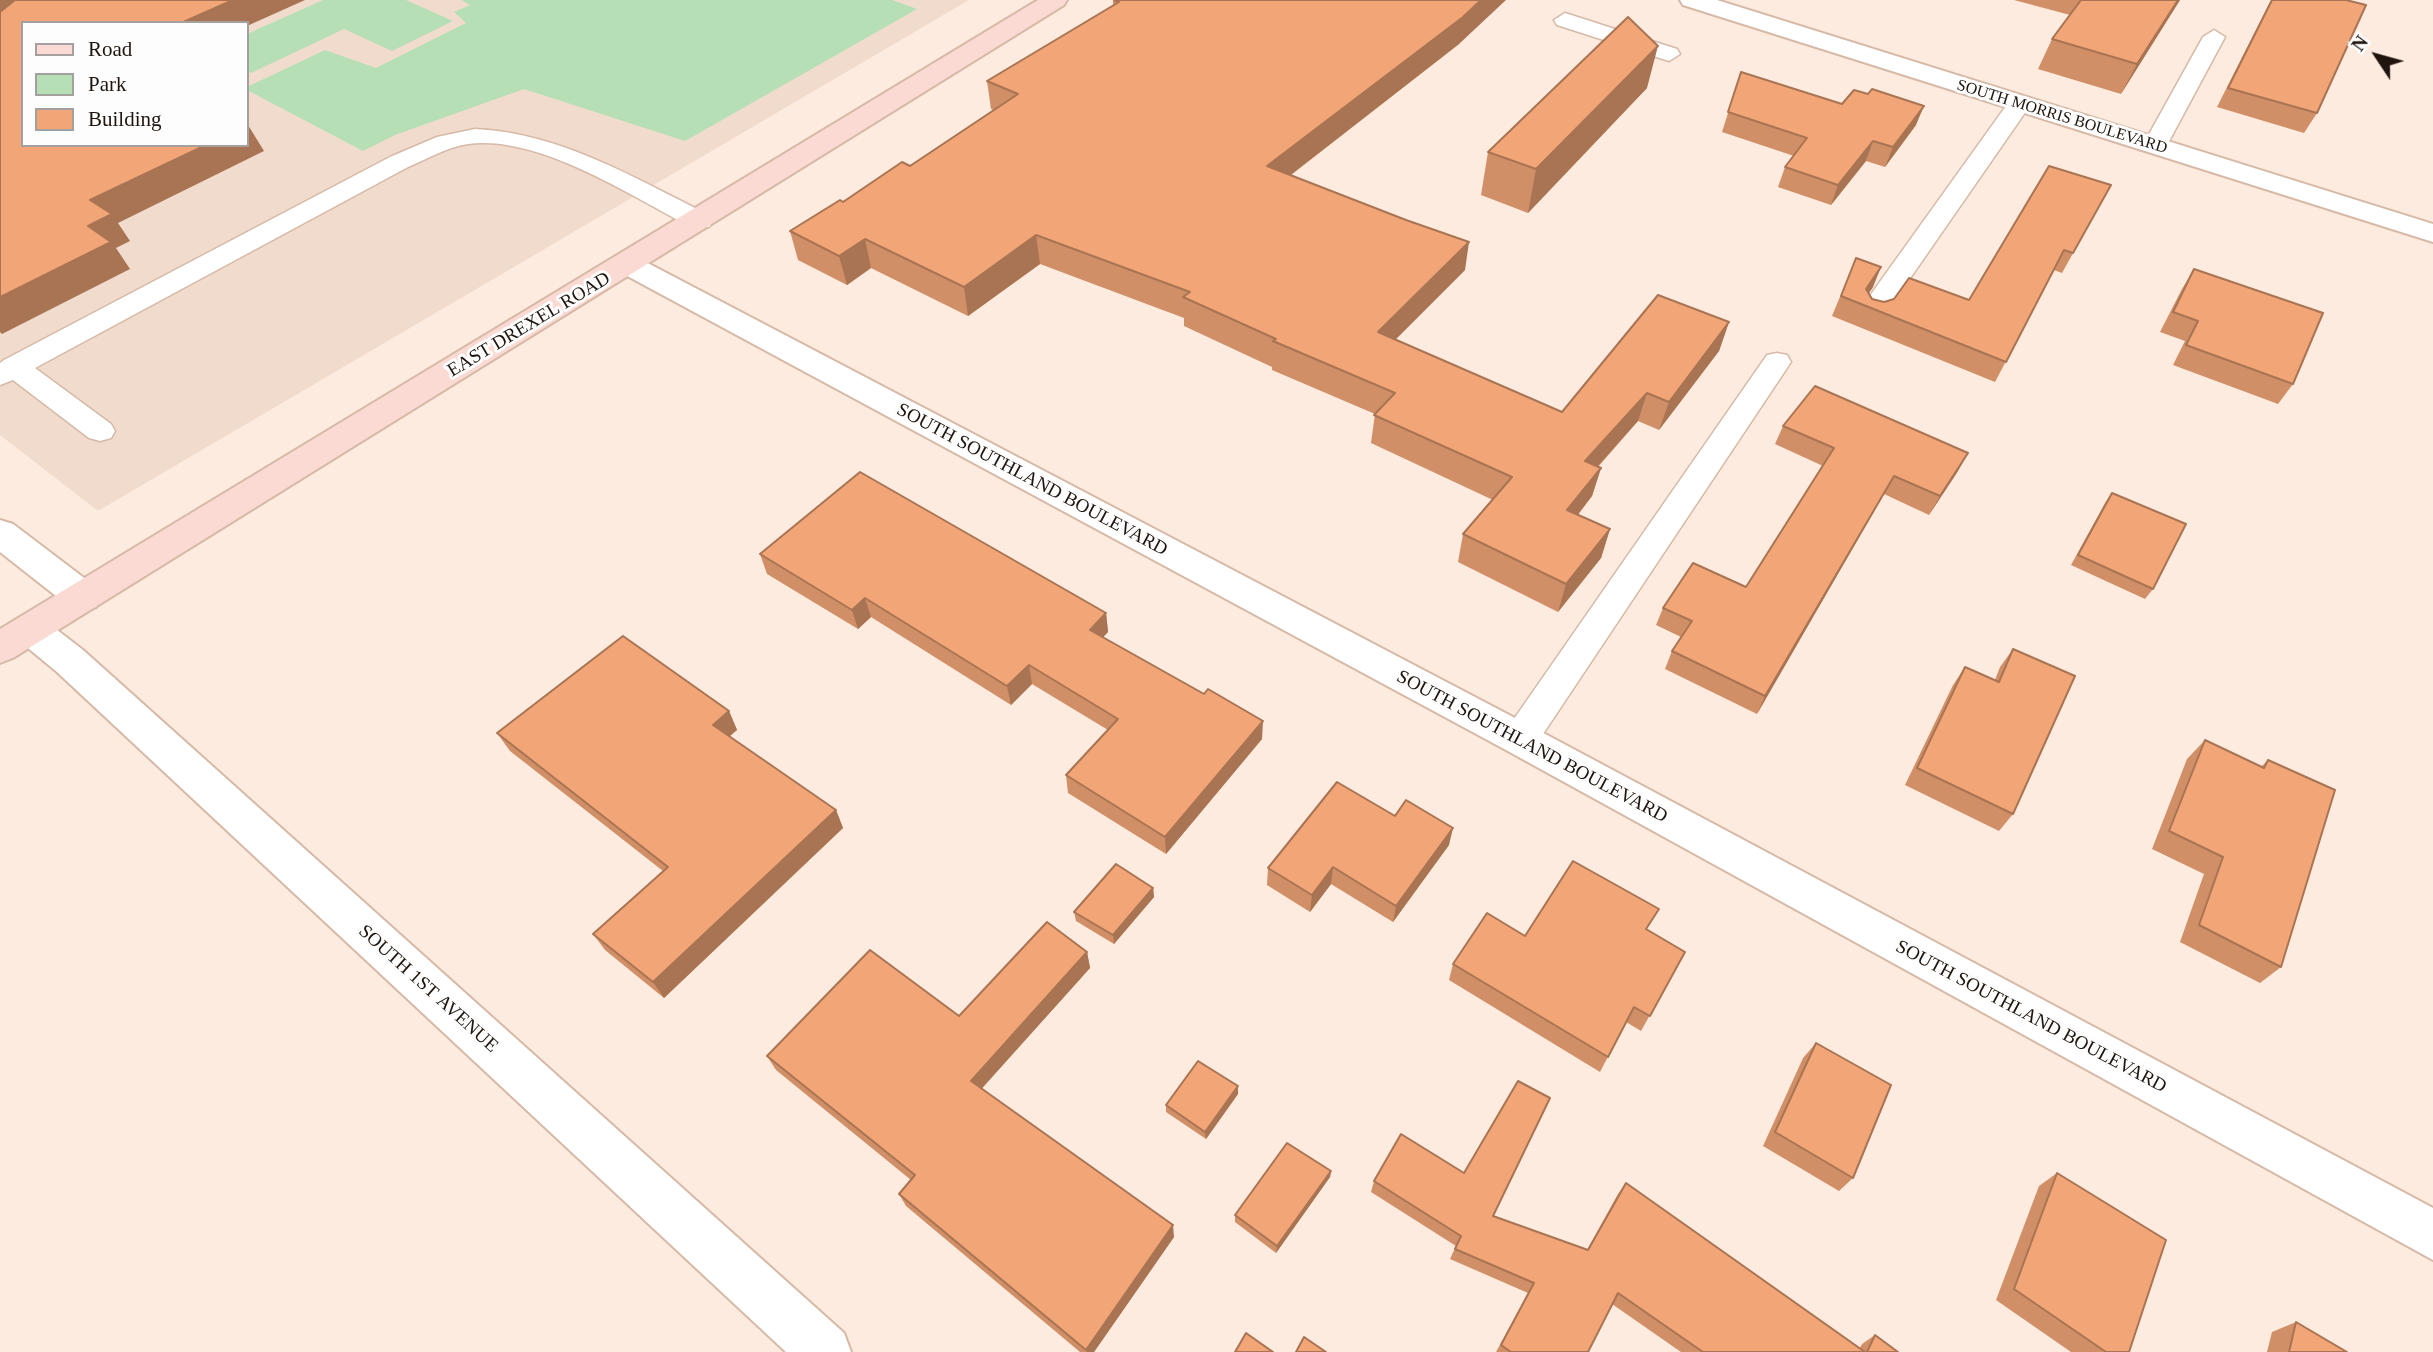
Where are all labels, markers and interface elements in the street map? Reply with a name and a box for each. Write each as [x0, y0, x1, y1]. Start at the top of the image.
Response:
legend [21, 21, 248, 147]
north arrow [2342, 21, 2412, 91]
text: N [2347, 32, 2372, 55]
text: Road [88, 37, 132, 61]
text: Park [88, 72, 127, 96]
street label: SOUTH MORRIS BOULEVARD [1954, 76, 2170, 158]
text: Building [88, 107, 162, 131]
street label: EAST DREXEL ROAD [444, 267, 614, 383]
street label: SOUTH SOUTHLAND BOULEVARD [893, 399, 1171, 561]
street label: SOUTH SOUTHLAND BOULEVARD [1393, 666, 1671, 828]
street label: SOUTH 1ST AVENUE [353, 920, 503, 1058]
street label: SOUTH SOUTHLAND BOULEVARD [1892, 936, 2170, 1098]

